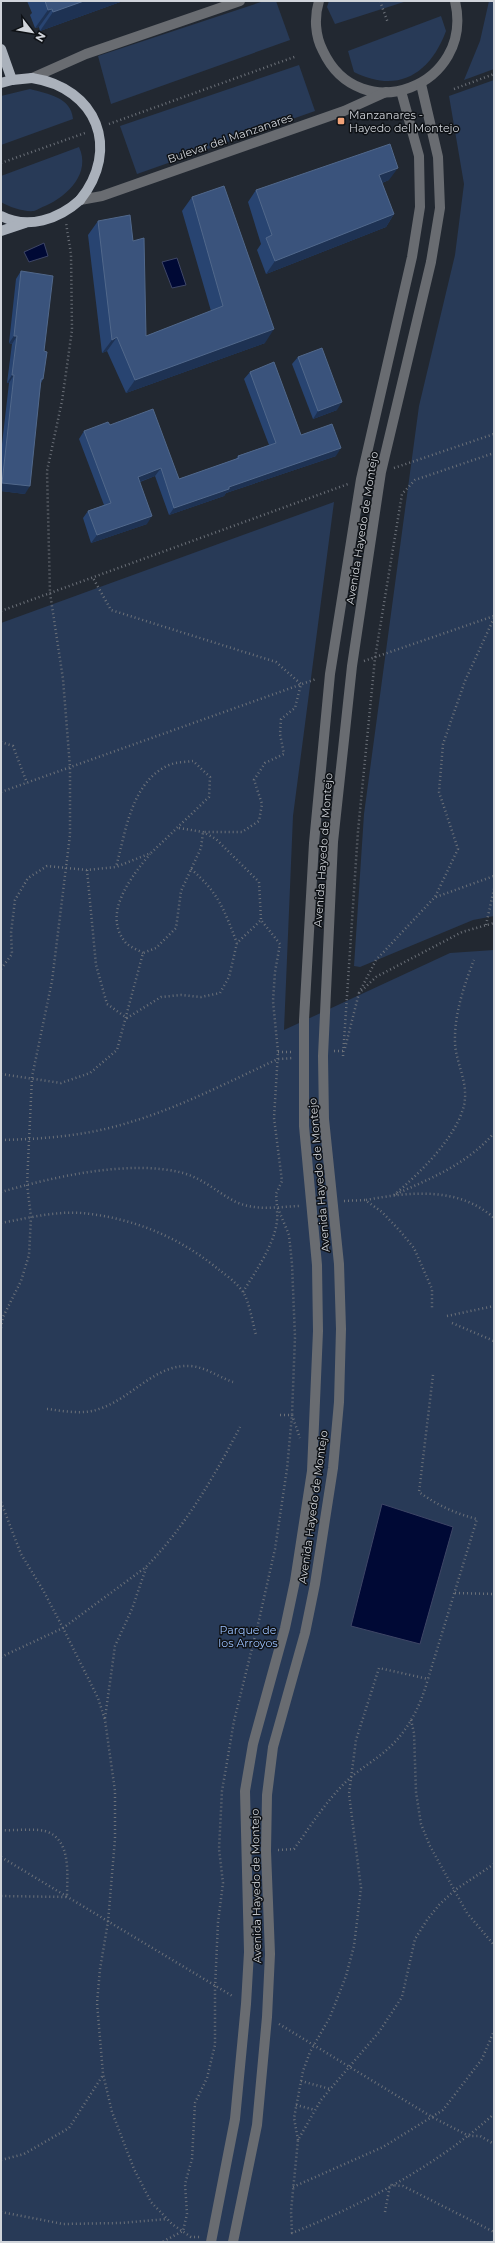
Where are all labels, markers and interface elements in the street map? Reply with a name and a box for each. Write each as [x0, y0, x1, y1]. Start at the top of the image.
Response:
north arrow [12, 12, 52, 52]
text: N [32, 30, 49, 45]
place label: Manzanares - Hayedo del Montejo [349, 108, 460, 135]
street label: Bulevar del Manzanares [166, 110, 295, 166]
marker: Manzanares - Hayedo del Montejo [336, 116, 346, 126]
street label: Avenida Hayedo de Montejo [343, 450, 381, 606]
street label: Avenida Hayedo de Montejo [311, 772, 335, 928]
street label: Avenida Hayedo de Montejo [305, 1097, 333, 1253]
street label: Avenida Hayedo de Montejo [295, 1429, 331, 1585]
park label: Parque de los Arroyos [218, 1623, 278, 1650]
street label: Avenida Hayedo de Montejo [248, 1808, 264, 1963]

